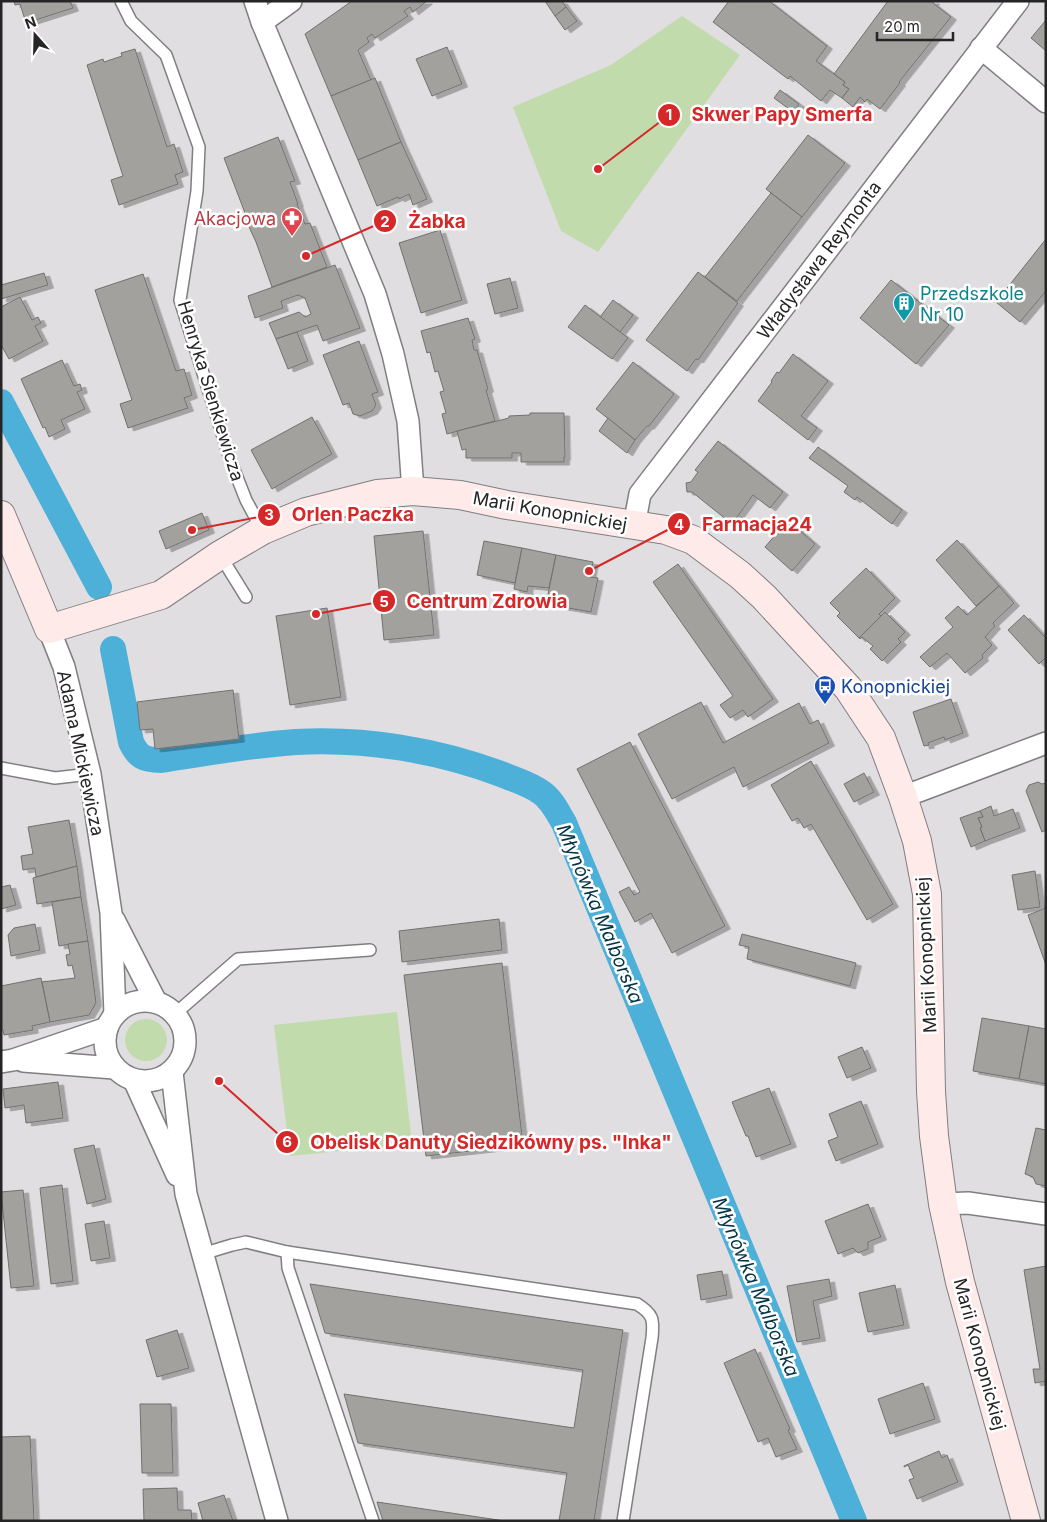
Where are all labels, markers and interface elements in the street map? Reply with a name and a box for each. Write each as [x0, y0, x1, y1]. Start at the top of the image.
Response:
north arrow [10, 10, 60, 60]
scale bar [877, 10, 953, 42]
text: N [22, 13, 38, 32]
text: 20 m [884, 17, 920, 36]
callout: Skwer Papy Smerfa [657, 98, 883, 132]
text: Skwer Papy Smerfa [691, 103, 873, 126]
text: 1 [666, 105, 672, 124]
street label: Władysława Reymonta [753, 177, 885, 343]
callout: Żabka [373, 204, 475, 238]
pharmacy icon: Akacjowa [280, 206, 304, 237]
place label: Akacjowa [194, 208, 276, 229]
text: Żabka [408, 210, 466, 233]
text: 2 [380, 212, 390, 231]
place label: Przedszkole Nr 10 [920, 283, 1024, 325]
building icon: Przedszkole Nr 10 [892, 291, 916, 322]
street label: Henryka Sienkiewicza [174, 298, 248, 484]
street label: Marii Konopnickiej [471, 487, 629, 535]
callout: Orlen Paczka [257, 498, 424, 532]
text: Orlen Paczka [292, 503, 414, 526]
text: 3 [264, 505, 274, 524]
callout: Farmacja24 [667, 507, 822, 541]
text: Farmacja24 [702, 513, 812, 536]
text: 4 [674, 515, 684, 534]
callout: Centrum Zdrowia [372, 584, 578, 618]
text: Centrum Zdrowia [406, 590, 568, 613]
text: 5 [379, 592, 389, 611]
street label: Adama Mickiewicza [53, 668, 109, 838]
bus stop icon: Konopnickiej [813, 674, 837, 705]
place label: Konopnickiej [841, 676, 950, 697]
water label: Młynówka Malborska [552, 821, 648, 1008]
street label: Marii Konopnickiej [911, 876, 941, 1034]
callout: Obelisk Danuty Siedzikówny ps. "Inka" [275, 1125, 682, 1159]
text: Obelisk Danuty Siedzikówny ps. "Inka" [310, 1131, 672, 1154]
text: 6 [282, 1132, 292, 1151]
water label: Młynówka Malborska [708, 1194, 804, 1381]
street label: Marii Konopnickiej [950, 1276, 1010, 1432]

